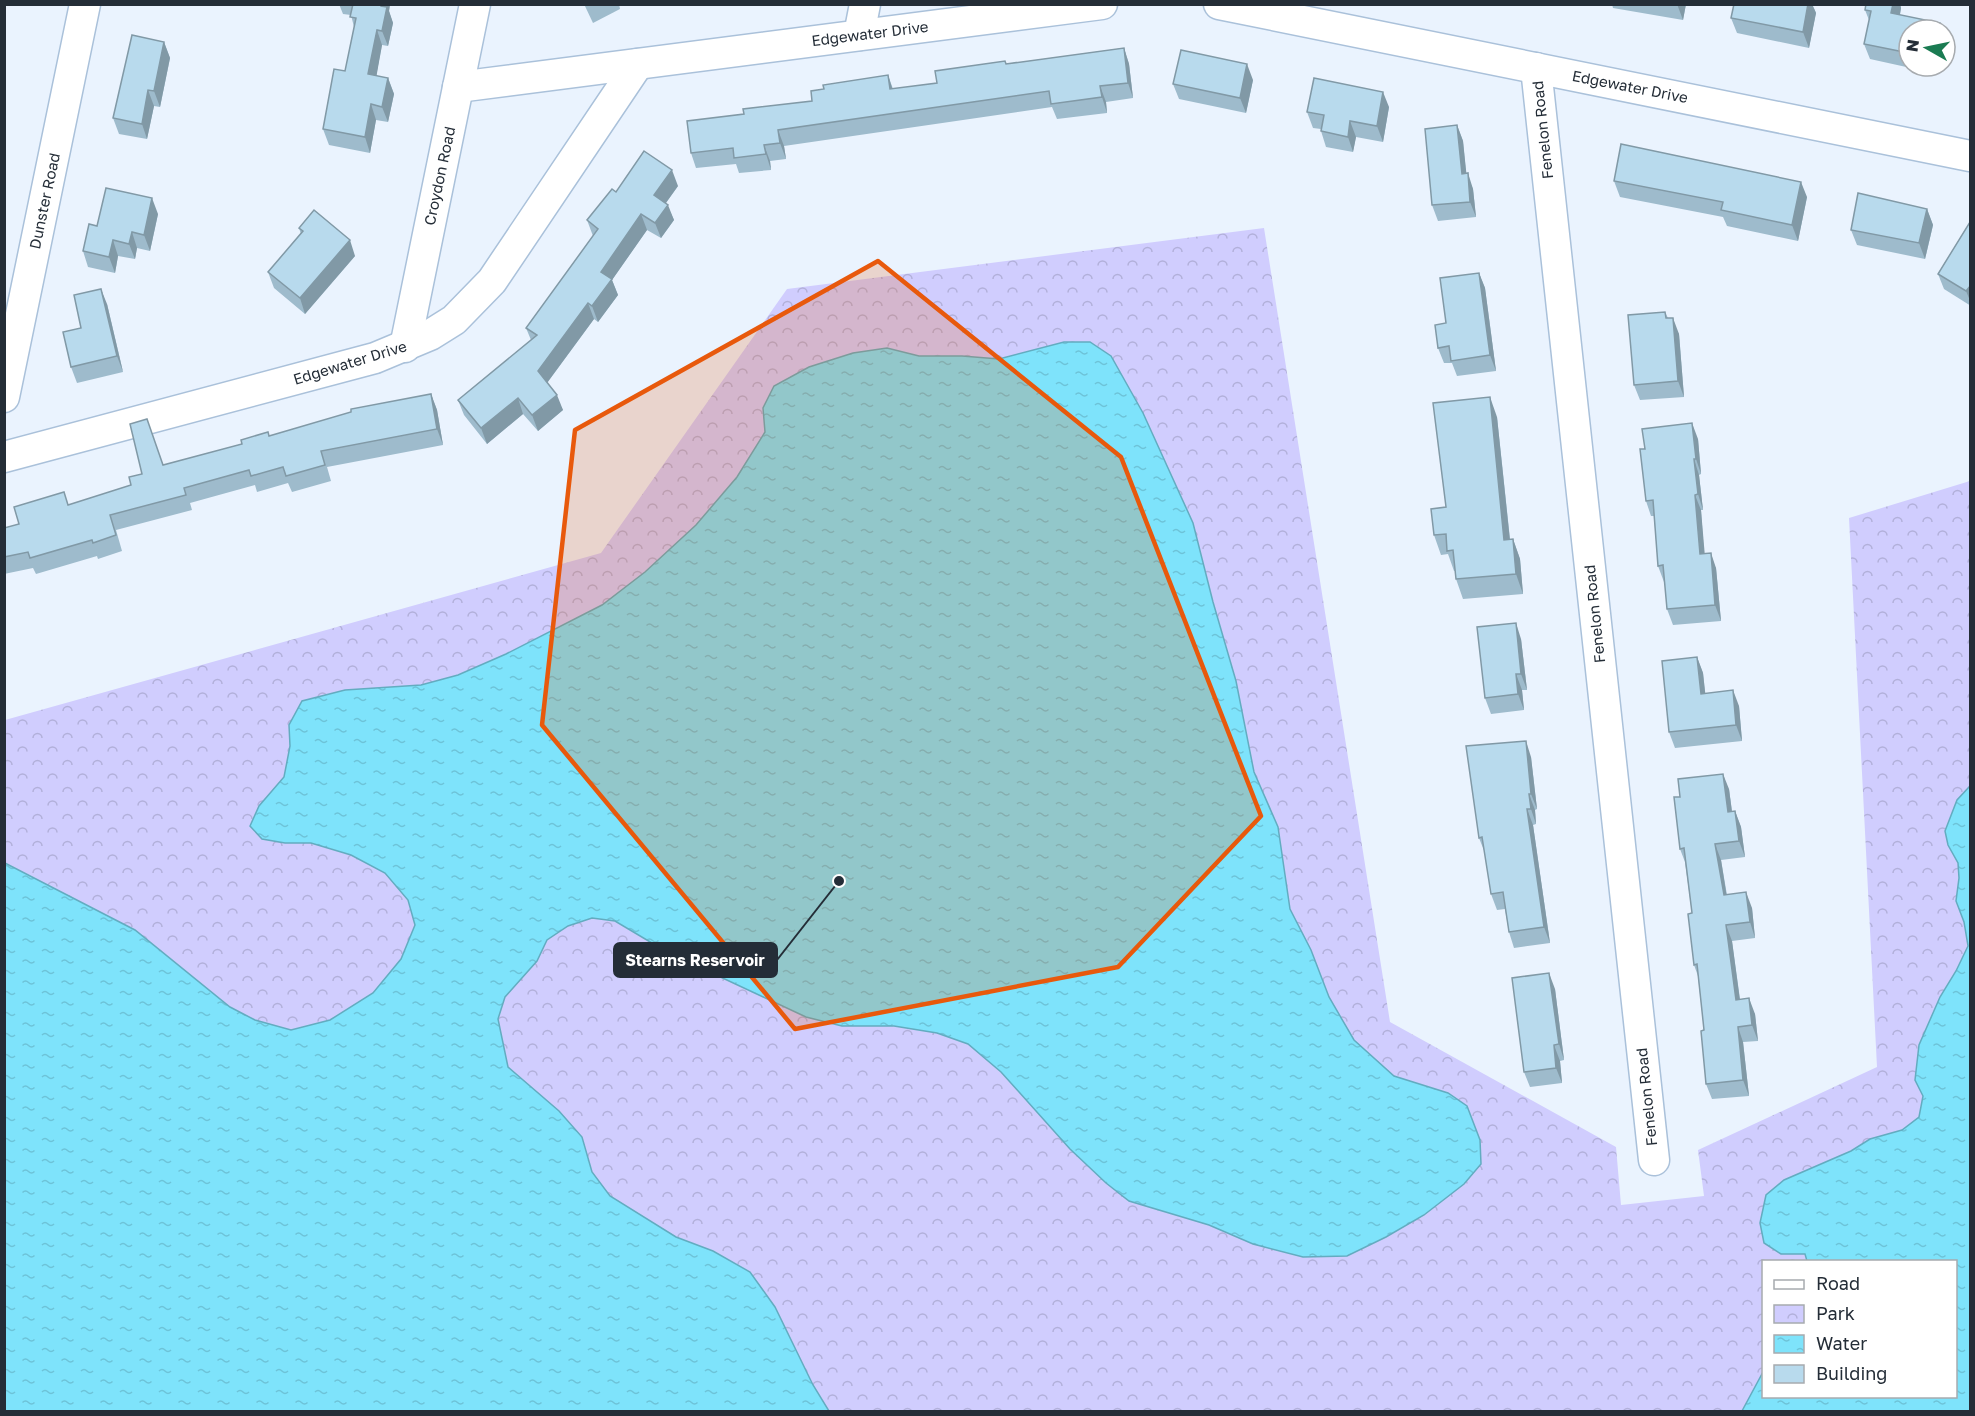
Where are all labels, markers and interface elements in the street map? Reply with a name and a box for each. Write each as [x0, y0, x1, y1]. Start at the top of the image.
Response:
street label: Edgewater Drive [810, 17, 930, 49]
north arrow [1897, 18, 1957, 78]
text: N [1901, 38, 1923, 53]
street label: Edgewater Drive [1571, 66, 1690, 106]
street label: Fenelon Road [1528, 80, 1556, 180]
street label: Croydon Road [420, 125, 458, 227]
street label: Dunster Road [25, 151, 63, 251]
street label: Edgewater Drive [291, 336, 409, 388]
street label: Fenelon Road [1580, 564, 1608, 664]
callout: Stearns Reservoir [614, 943, 777, 977]
text: Stearns Reservoir [625, 950, 765, 970]
street label: Fenelon Road [1632, 1047, 1660, 1147]
legend [1762, 1260, 1957, 1398]
text: Road [1816, 1272, 1860, 1294]
text: Park [1816, 1302, 1855, 1324]
text: Water [1816, 1332, 1867, 1354]
text: Building [1816, 1362, 1887, 1384]

